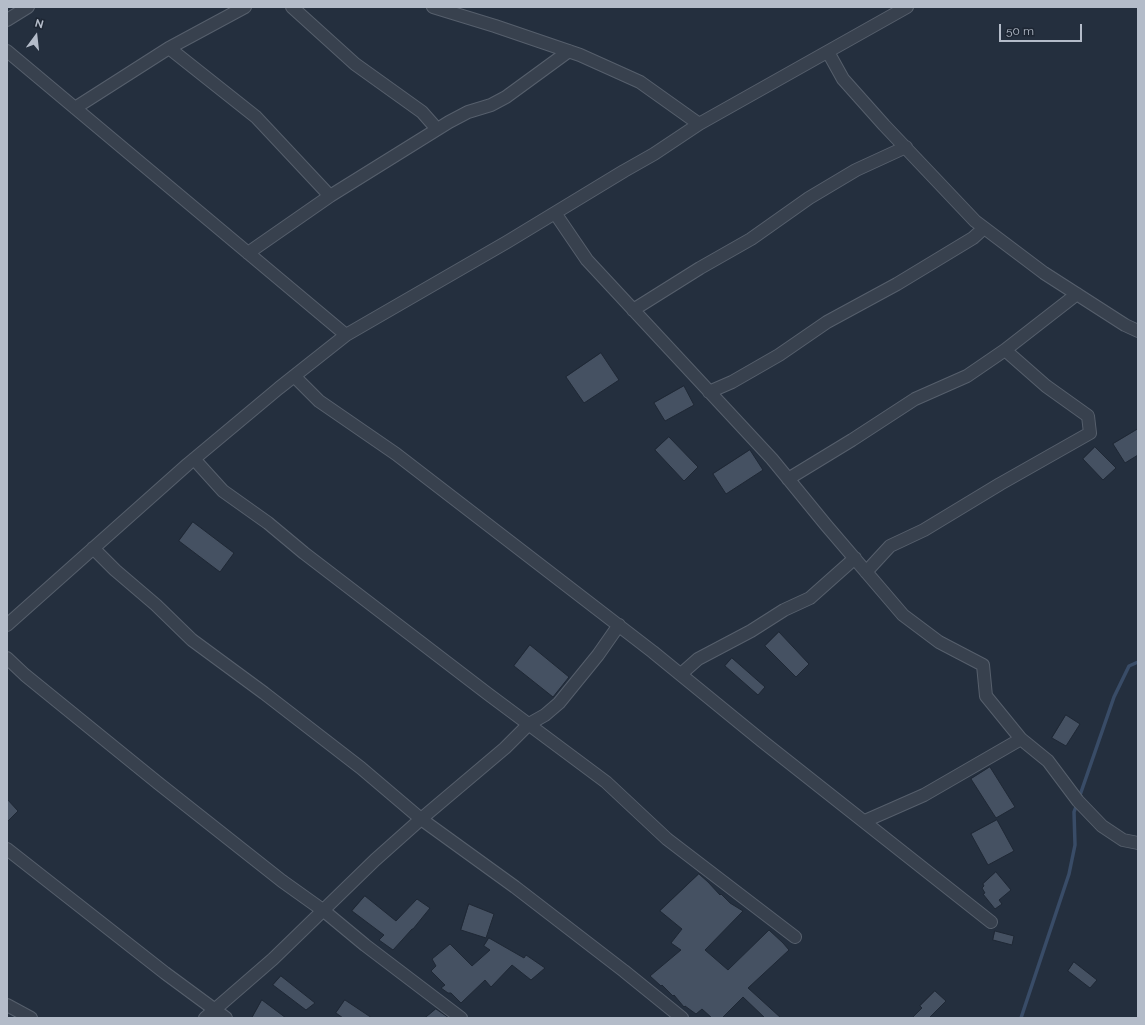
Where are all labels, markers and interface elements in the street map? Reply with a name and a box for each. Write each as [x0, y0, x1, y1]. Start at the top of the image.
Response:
north arrow [16, 16, 56, 56]
scale bar [1001, 16, 1084, 42]
text: N [33, 17, 45, 31]
text: 50 m [1006, 24, 1034, 38]

